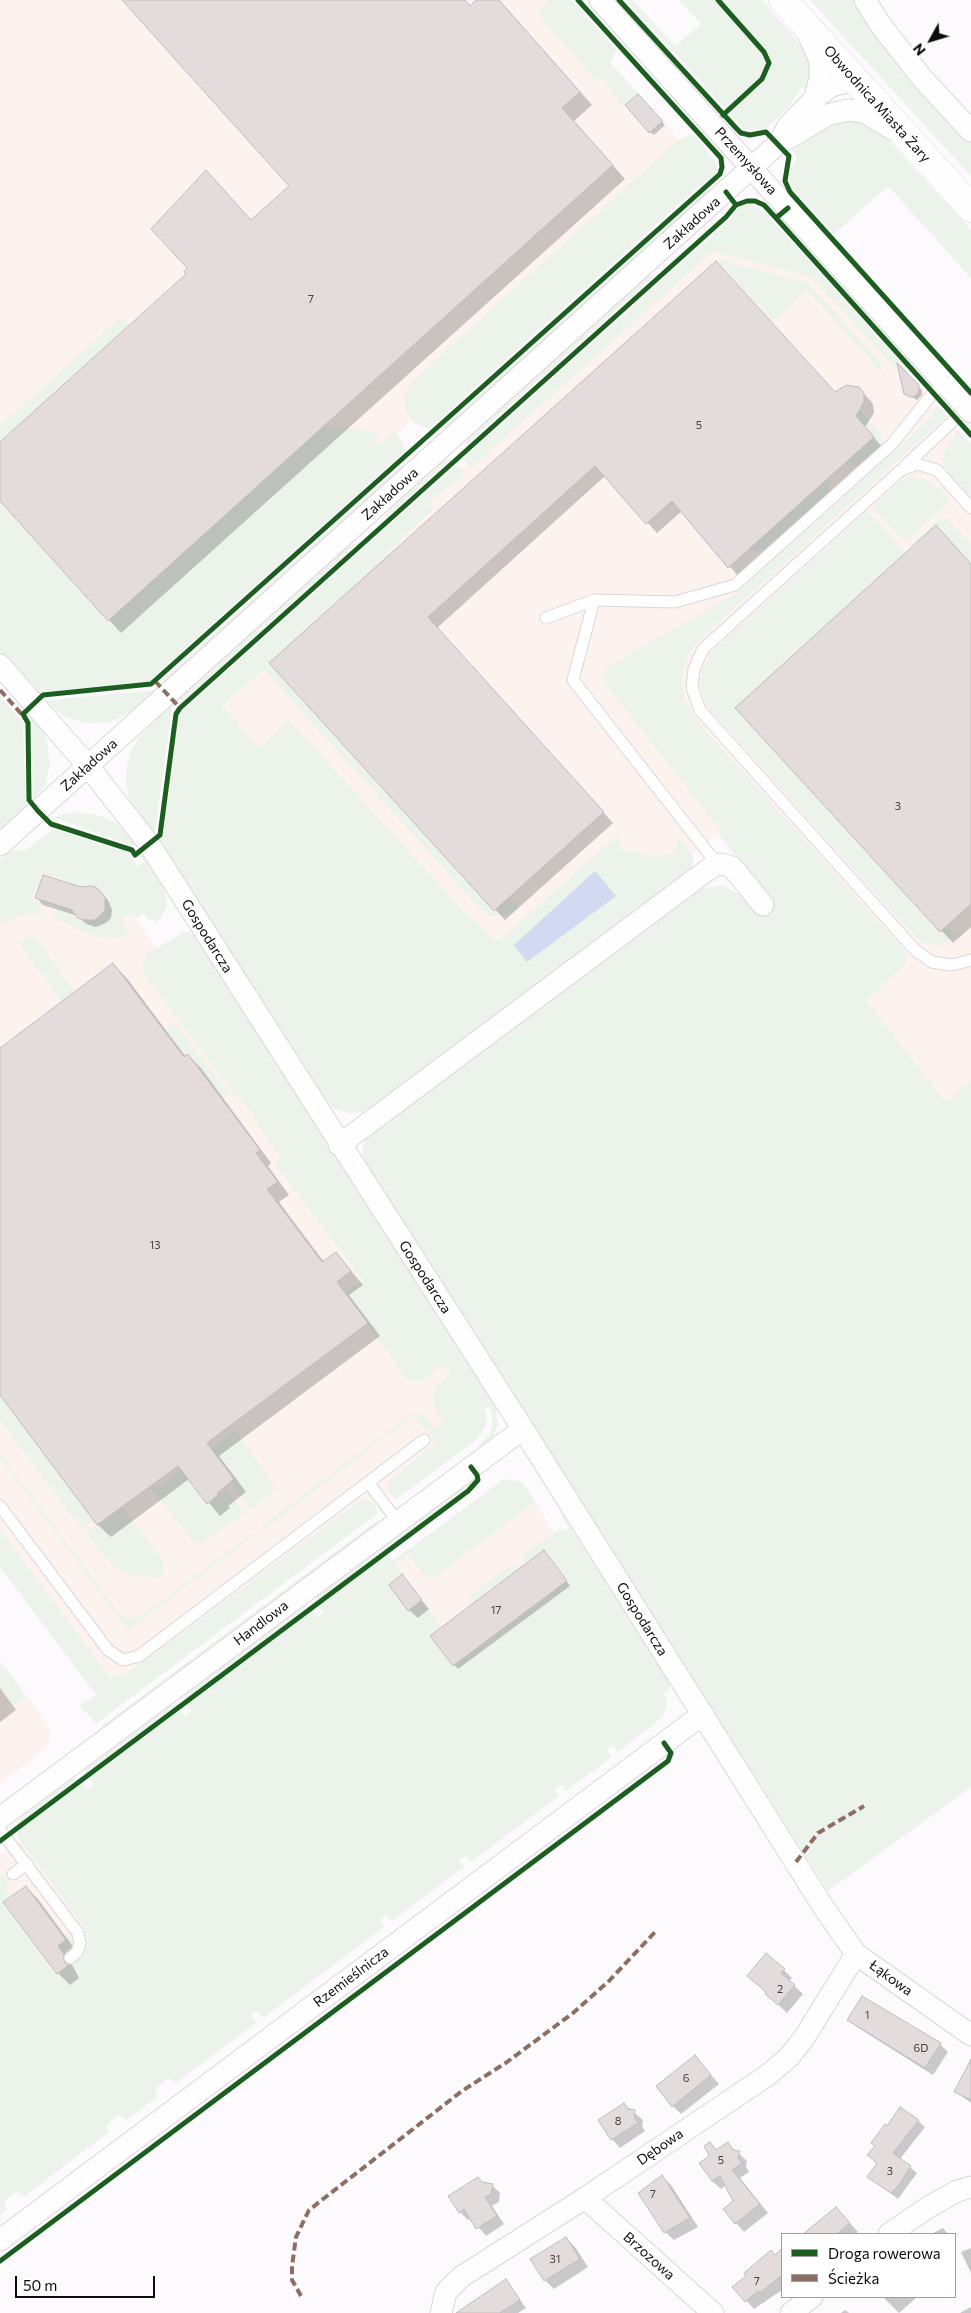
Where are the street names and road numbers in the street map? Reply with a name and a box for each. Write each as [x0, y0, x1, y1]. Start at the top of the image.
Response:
street label: Obwodnica Miasta Żary [820, 42, 934, 166]
street label: Przemysłowa [711, 124, 781, 198]
street label: Zakładowa [660, 193, 724, 253]
street label: Zakładowa [358, 464, 422, 524]
street label: Zakładowa [57, 735, 121, 795]
street label: Gospodarcza [178, 896, 236, 976]
street label: Gospodarcza [395, 1237, 455, 1317]
street label: Gospodarcza [613, 1579, 671, 1659]
street label: Handlowa [230, 1597, 292, 1649]
street label: Rzemieślnicza [310, 1943, 392, 2011]
street label: Łąkowa [866, 1957, 916, 1999]
street label: Dębowa [634, 2125, 686, 2169]
street label: Brzozowa [620, 2229, 678, 2283]

